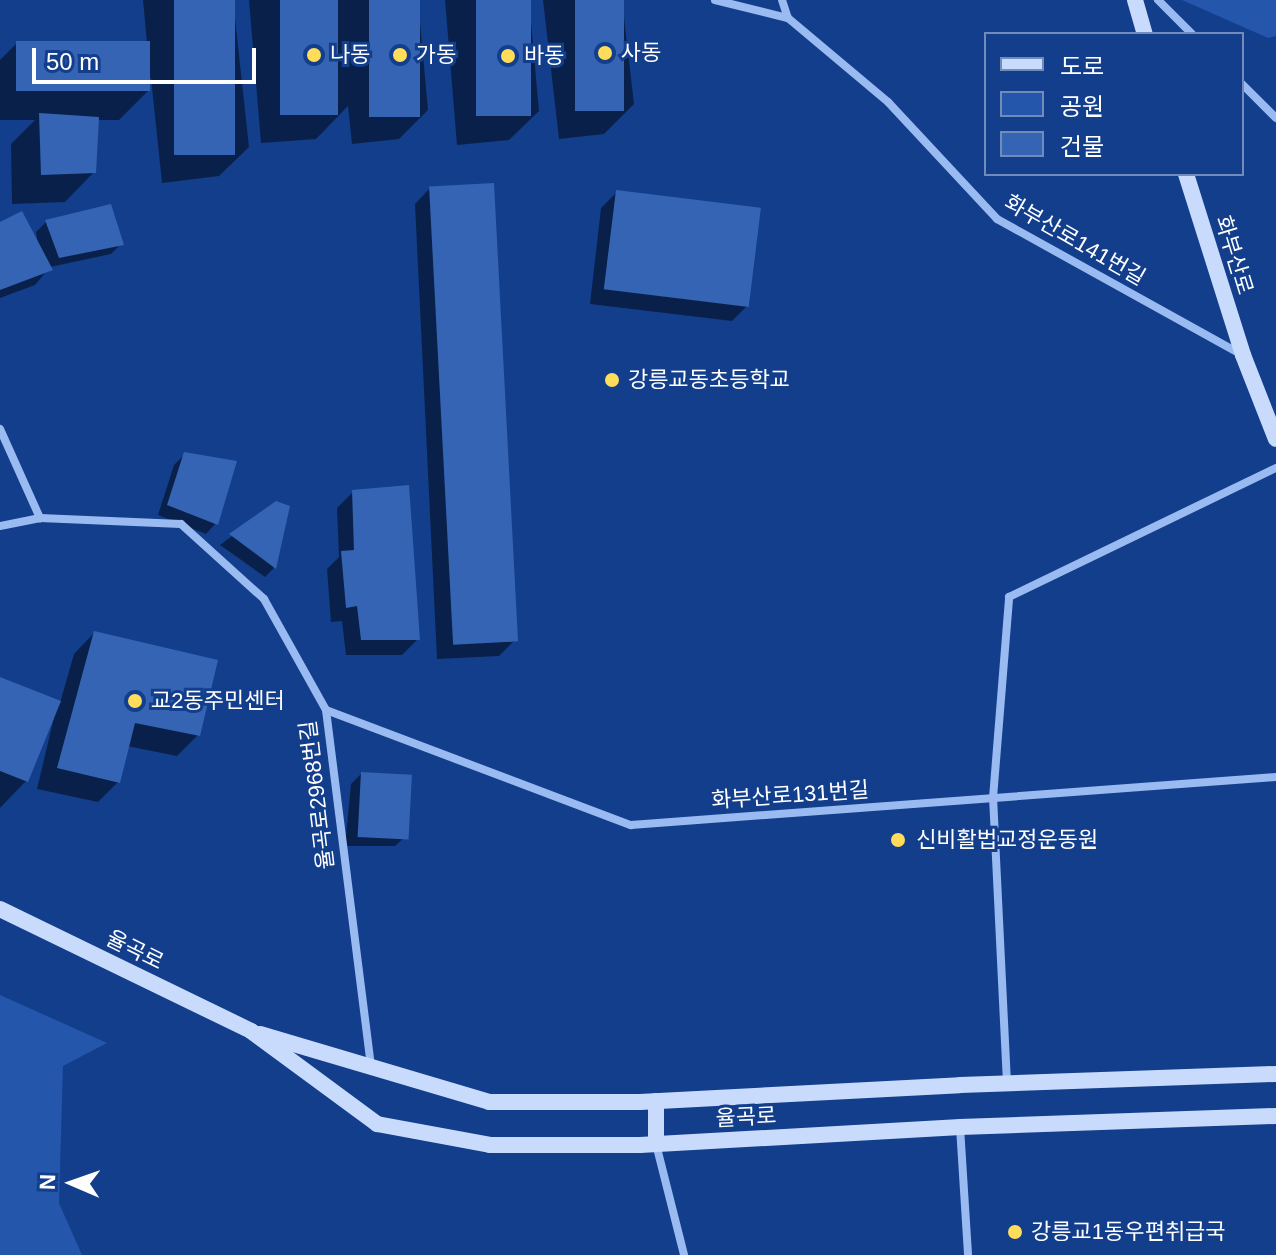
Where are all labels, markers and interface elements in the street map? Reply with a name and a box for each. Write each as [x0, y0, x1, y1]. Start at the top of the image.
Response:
scale bar [36, 32, 260, 82]
legend [984, 32, 1244, 176]
place label: 사동 [621, 40, 661, 66]
place label: 나동 [330, 42, 370, 68]
place label: 가동 [416, 42, 456, 68]
place label: 바동 [524, 43, 564, 69]
marker: 사동 [596, 44, 614, 62]
marker: 나동 [305, 46, 323, 64]
marker: 가동 [391, 46, 409, 64]
marker: 바동 [499, 47, 517, 65]
text: 50 m [46, 48, 99, 75]
text: 도로 [1060, 53, 1104, 80]
text: 공원 [1060, 93, 1104, 120]
text: 건물 [1060, 133, 1104, 160]
street label: 화부산로141번길 [1000, 189, 1150, 291]
street label: 화부산로 [1210, 212, 1258, 298]
place label: 강릉교동초등학교 [628, 367, 790, 393]
marker: 강릉교동초등학교 [603, 371, 621, 389]
place label: 교2동주민센터 [151, 688, 285, 714]
marker: 교2동주민센터 [126, 692, 144, 710]
street label: 율곡로2968번길 [295, 719, 339, 871]
street label: 화부산로131번길 [710, 776, 870, 814]
place label: 신비활법교정운동원 [916, 827, 1098, 853]
marker: 신비활법교정운동원 [887, 829, 909, 851]
street label: 율곡로 [102, 925, 168, 975]
street label: 율곡로 [715, 1102, 777, 1132]
north arrow [32, 1143, 112, 1223]
text: N [35, 1174, 60, 1191]
place label: 강릉교1동우편취급국 [1031, 1219, 1225, 1245]
marker: 강릉교1동우편취급국 [1006, 1223, 1024, 1241]

